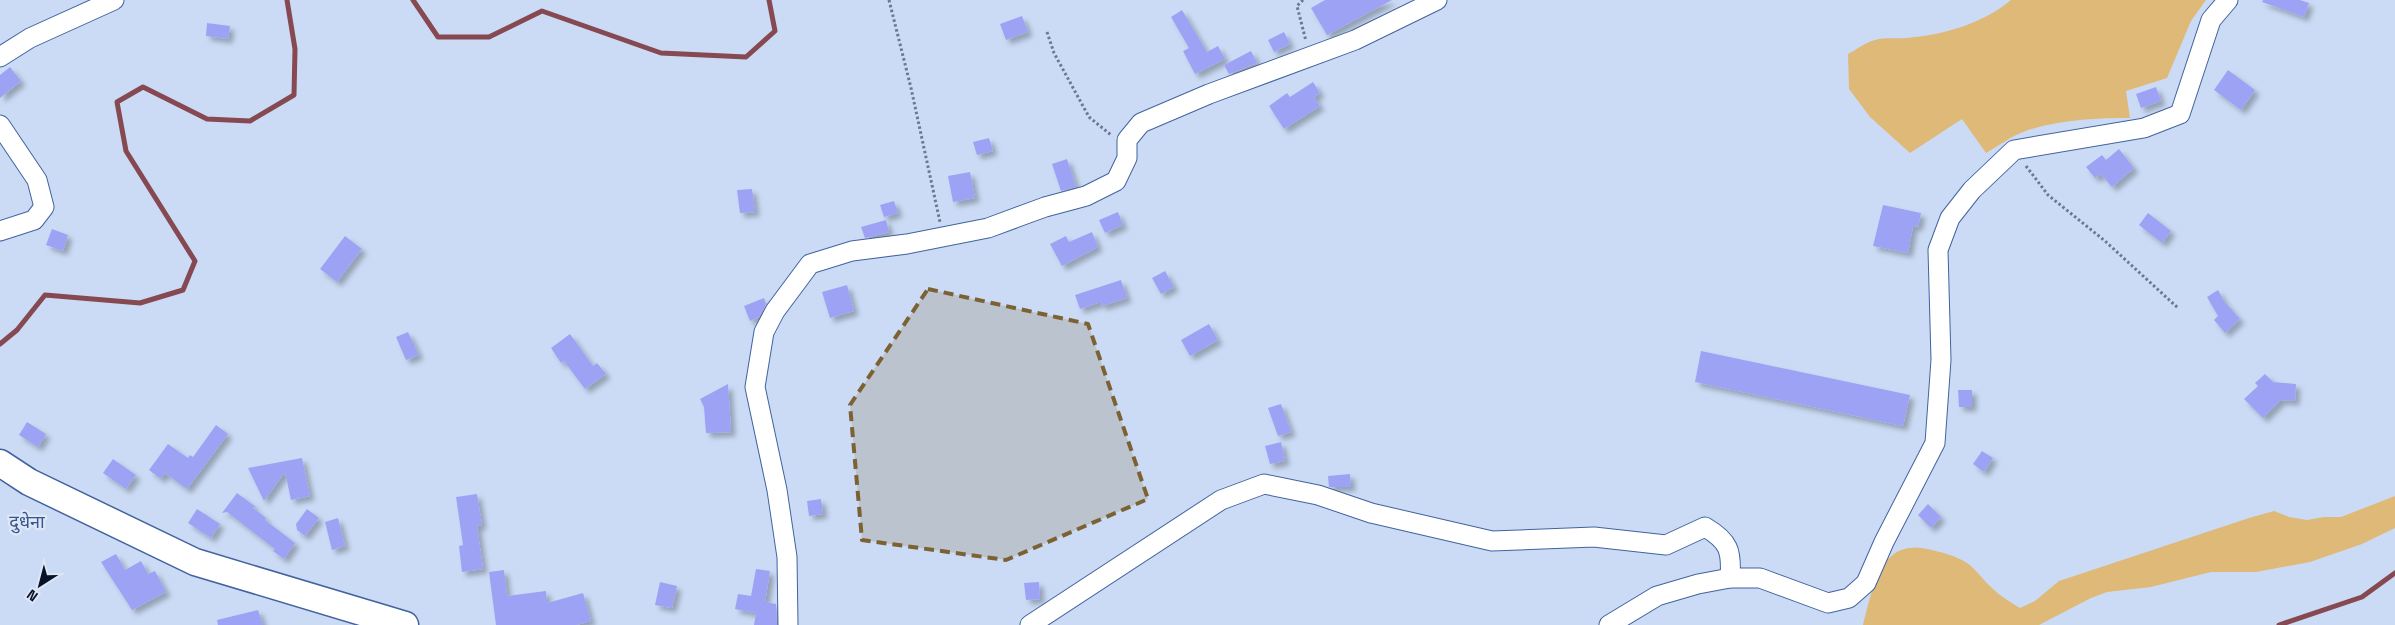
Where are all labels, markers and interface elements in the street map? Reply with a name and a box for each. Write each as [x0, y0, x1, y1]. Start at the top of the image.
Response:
district label: दुधेना [9, 510, 45, 534]
north arrow [15, 560, 65, 610]
text: N [23, 585, 41, 606]

